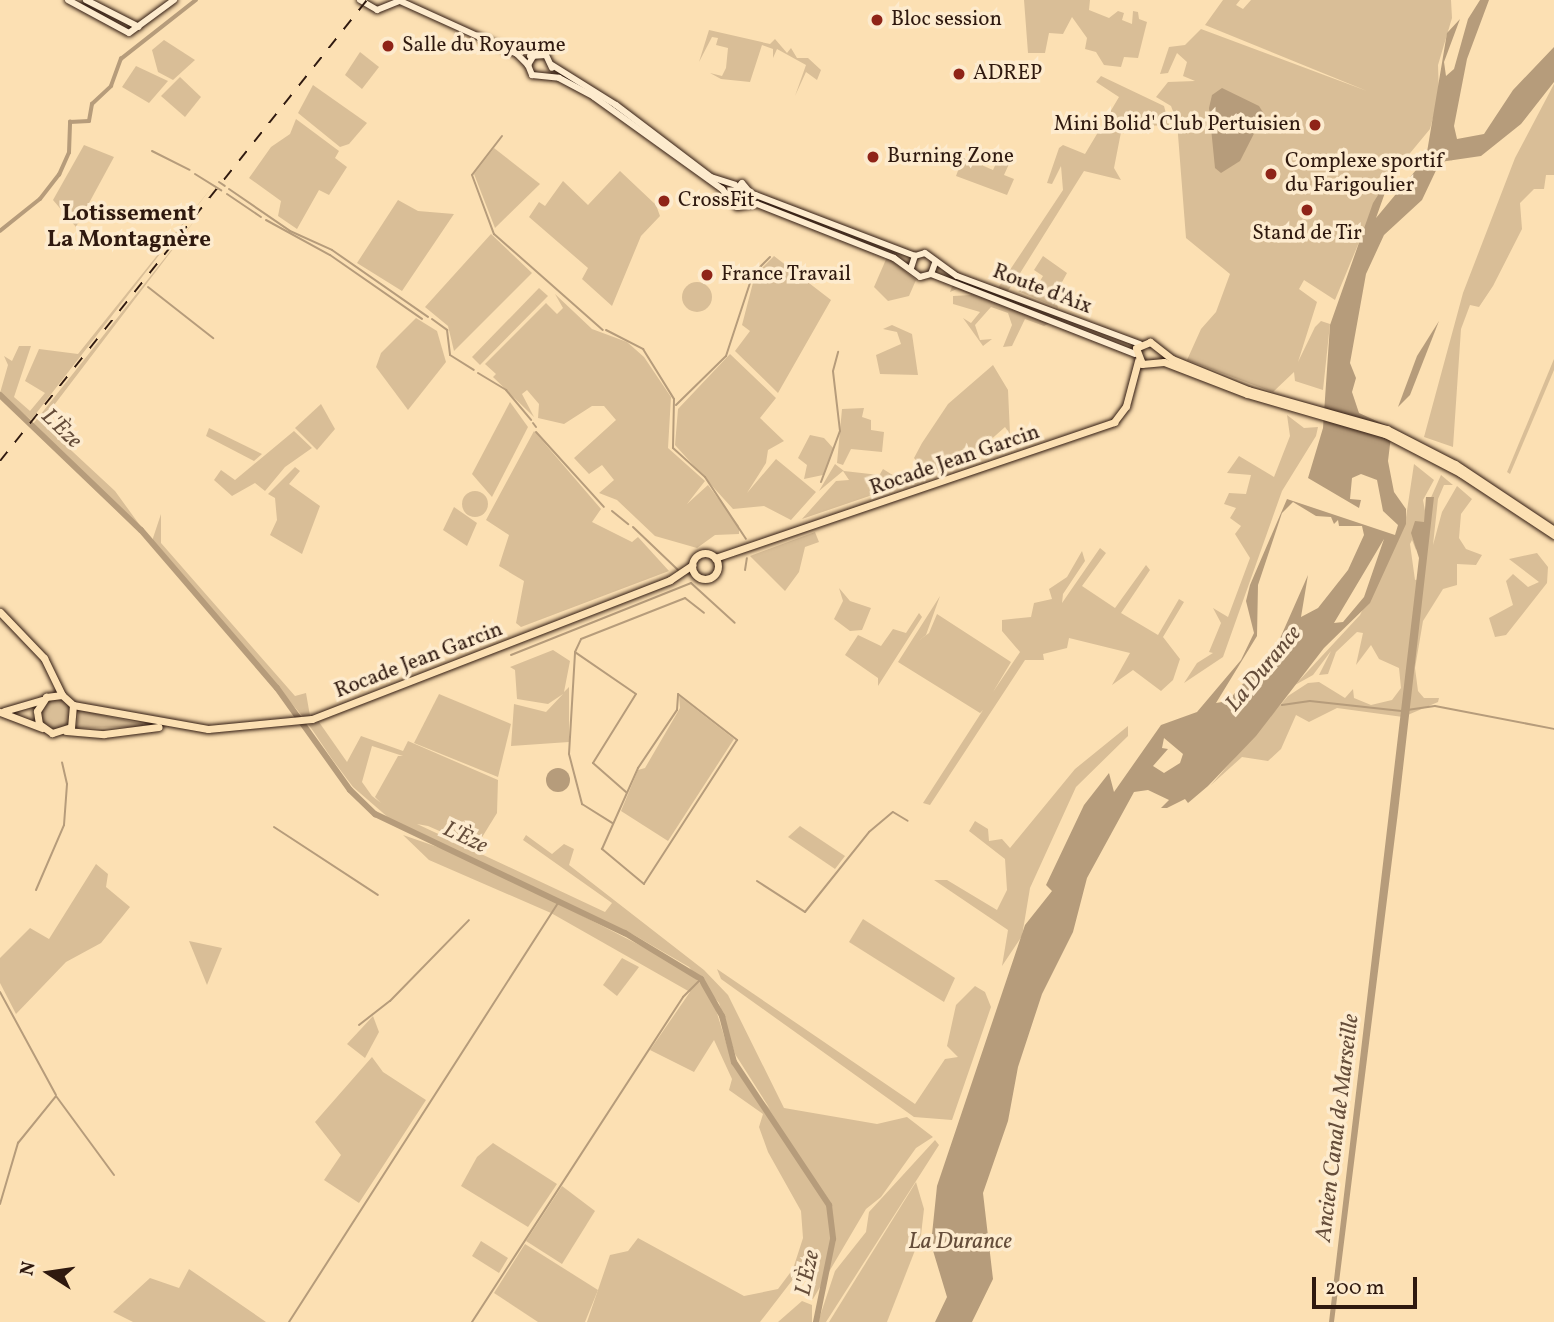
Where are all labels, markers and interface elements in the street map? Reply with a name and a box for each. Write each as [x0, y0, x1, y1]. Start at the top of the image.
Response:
place label: Bloc session [891, 7, 1002, 33]
marker: Bloc session [869, 12, 885, 28]
place label: Salle du Royaume [402, 33, 566, 59]
marker: Salle du Royaume [380, 38, 396, 54]
place label: ADREP [973, 61, 1042, 87]
marker: ADREP [951, 66, 967, 82]
place label: Mini Bolid' Club Pertuisien [1054, 112, 1301, 138]
marker: Mini Bolid' Club Pertuisien [1307, 117, 1323, 133]
place label: Burning Zone [887, 144, 1014, 170]
marker: Burning Zone [865, 149, 881, 165]
place label: Complexe sportif du Farigoulier [1285, 149, 1443, 199]
marker: Complexe sportif du Farigoulier [1263, 166, 1279, 182]
place label: CrossFit [678, 188, 755, 214]
marker: CrossFit [656, 193, 672, 209]
district label: Lotissement La Montagnère [47, 200, 211, 254]
marker: Stand de Tir [1299, 202, 1315, 218]
place label: Stand de Tir [1252, 221, 1362, 247]
street label: Route d'Aix [989, 260, 1095, 320]
place label: France Travail [721, 262, 852, 288]
marker: France Travail [699, 267, 715, 283]
water label: L'Èze [35, 403, 87, 455]
street label: Rocade Jean Garcin [867, 420, 1043, 502]
street label: Rocade Jean Garcin [331, 617, 507, 705]
water label: La Durance [1220, 620, 1308, 718]
water label: L'Èze [438, 816, 492, 860]
water label: Ancien Canal de Marseille [1310, 1013, 1366, 1243]
water label: La Durance [908, 1228, 1012, 1256]
north arrow [14, 1238, 84, 1308]
water label: L'Èze [790, 1248, 826, 1298]
text: N [14, 1259, 43, 1278]
scale bar [1316, 1262, 1421, 1306]
text: 200 m [1325, 1274, 1385, 1303]

